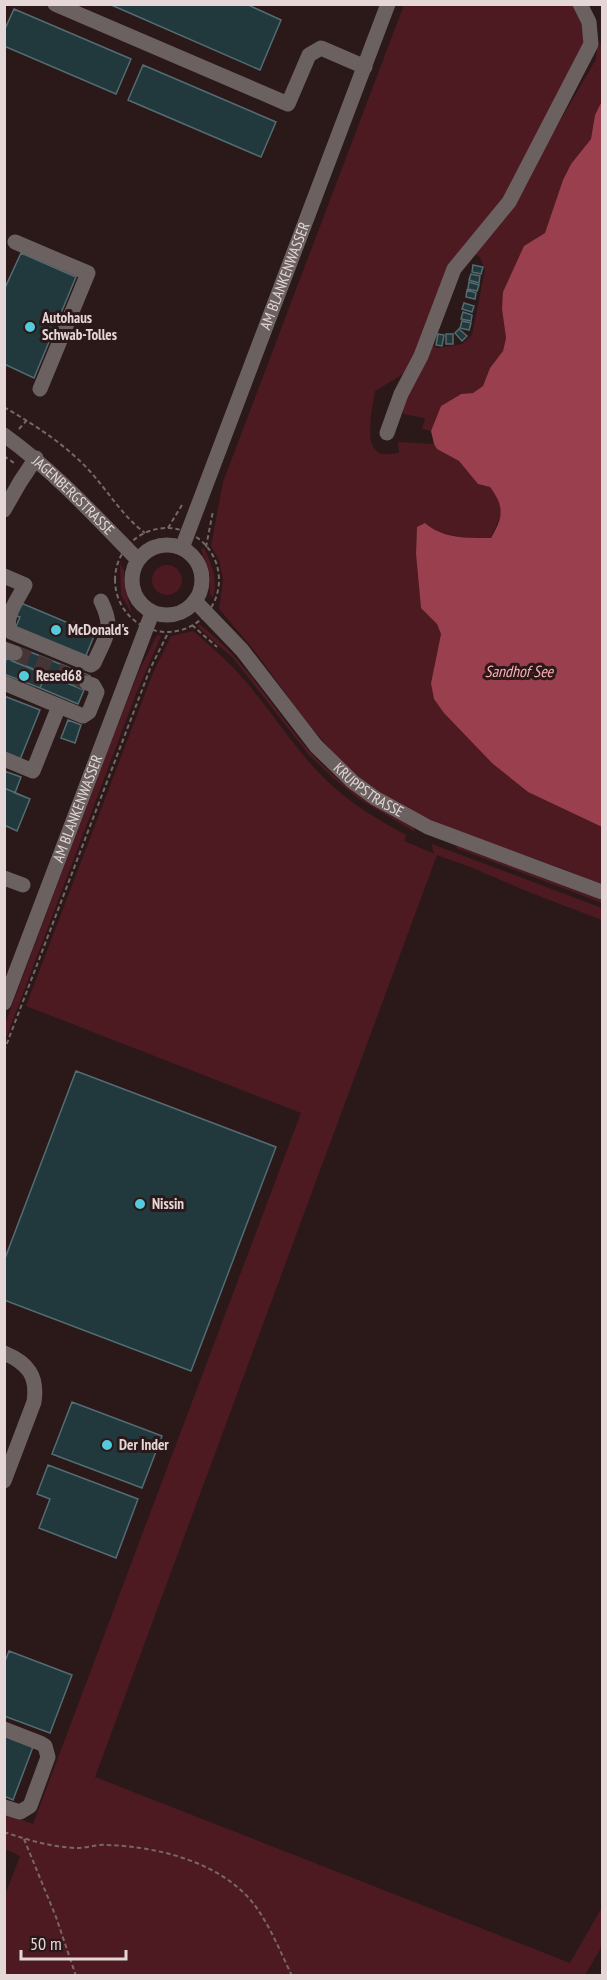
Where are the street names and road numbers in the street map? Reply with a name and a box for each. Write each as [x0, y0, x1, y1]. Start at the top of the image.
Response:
street label: AM BLANKENWASSER [256, 219, 314, 332]
street label: JAGENBERGSTRASSE [28, 451, 119, 539]
street label: AM BLANKENWASSER [48, 752, 106, 865]
street label: KRUPPSTRASSE [330, 758, 407, 821]

